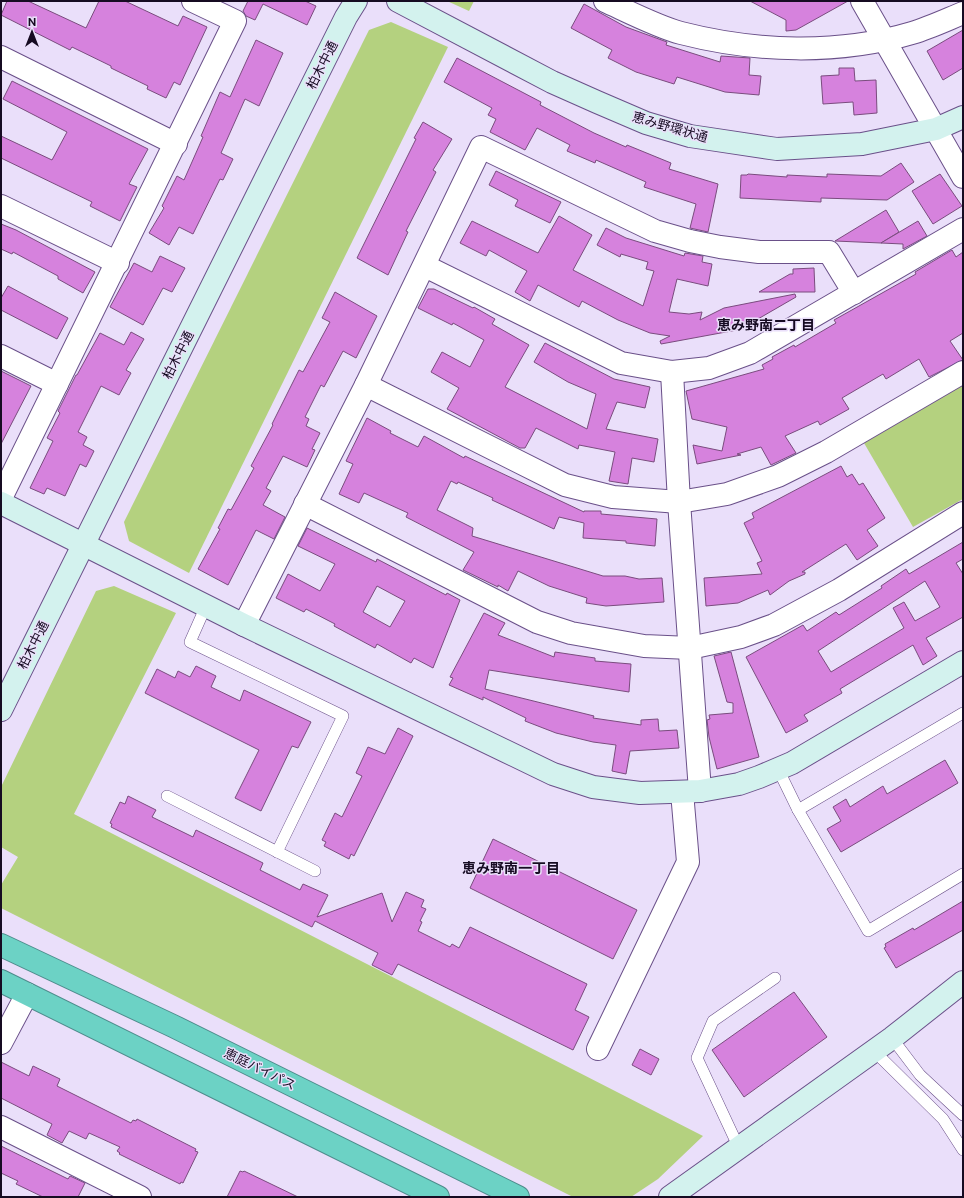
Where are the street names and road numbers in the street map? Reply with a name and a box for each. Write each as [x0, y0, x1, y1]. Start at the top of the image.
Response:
street label: 柏木中通 [304, 38, 340, 92]
street label: 恵み野環状通 [630, 109, 710, 145]
street label: 柏木中通 [160, 328, 196, 382]
street label: 柏木中通 [15, 618, 51, 672]
street label: 恵庭バイパス [222, 1045, 298, 1093]

